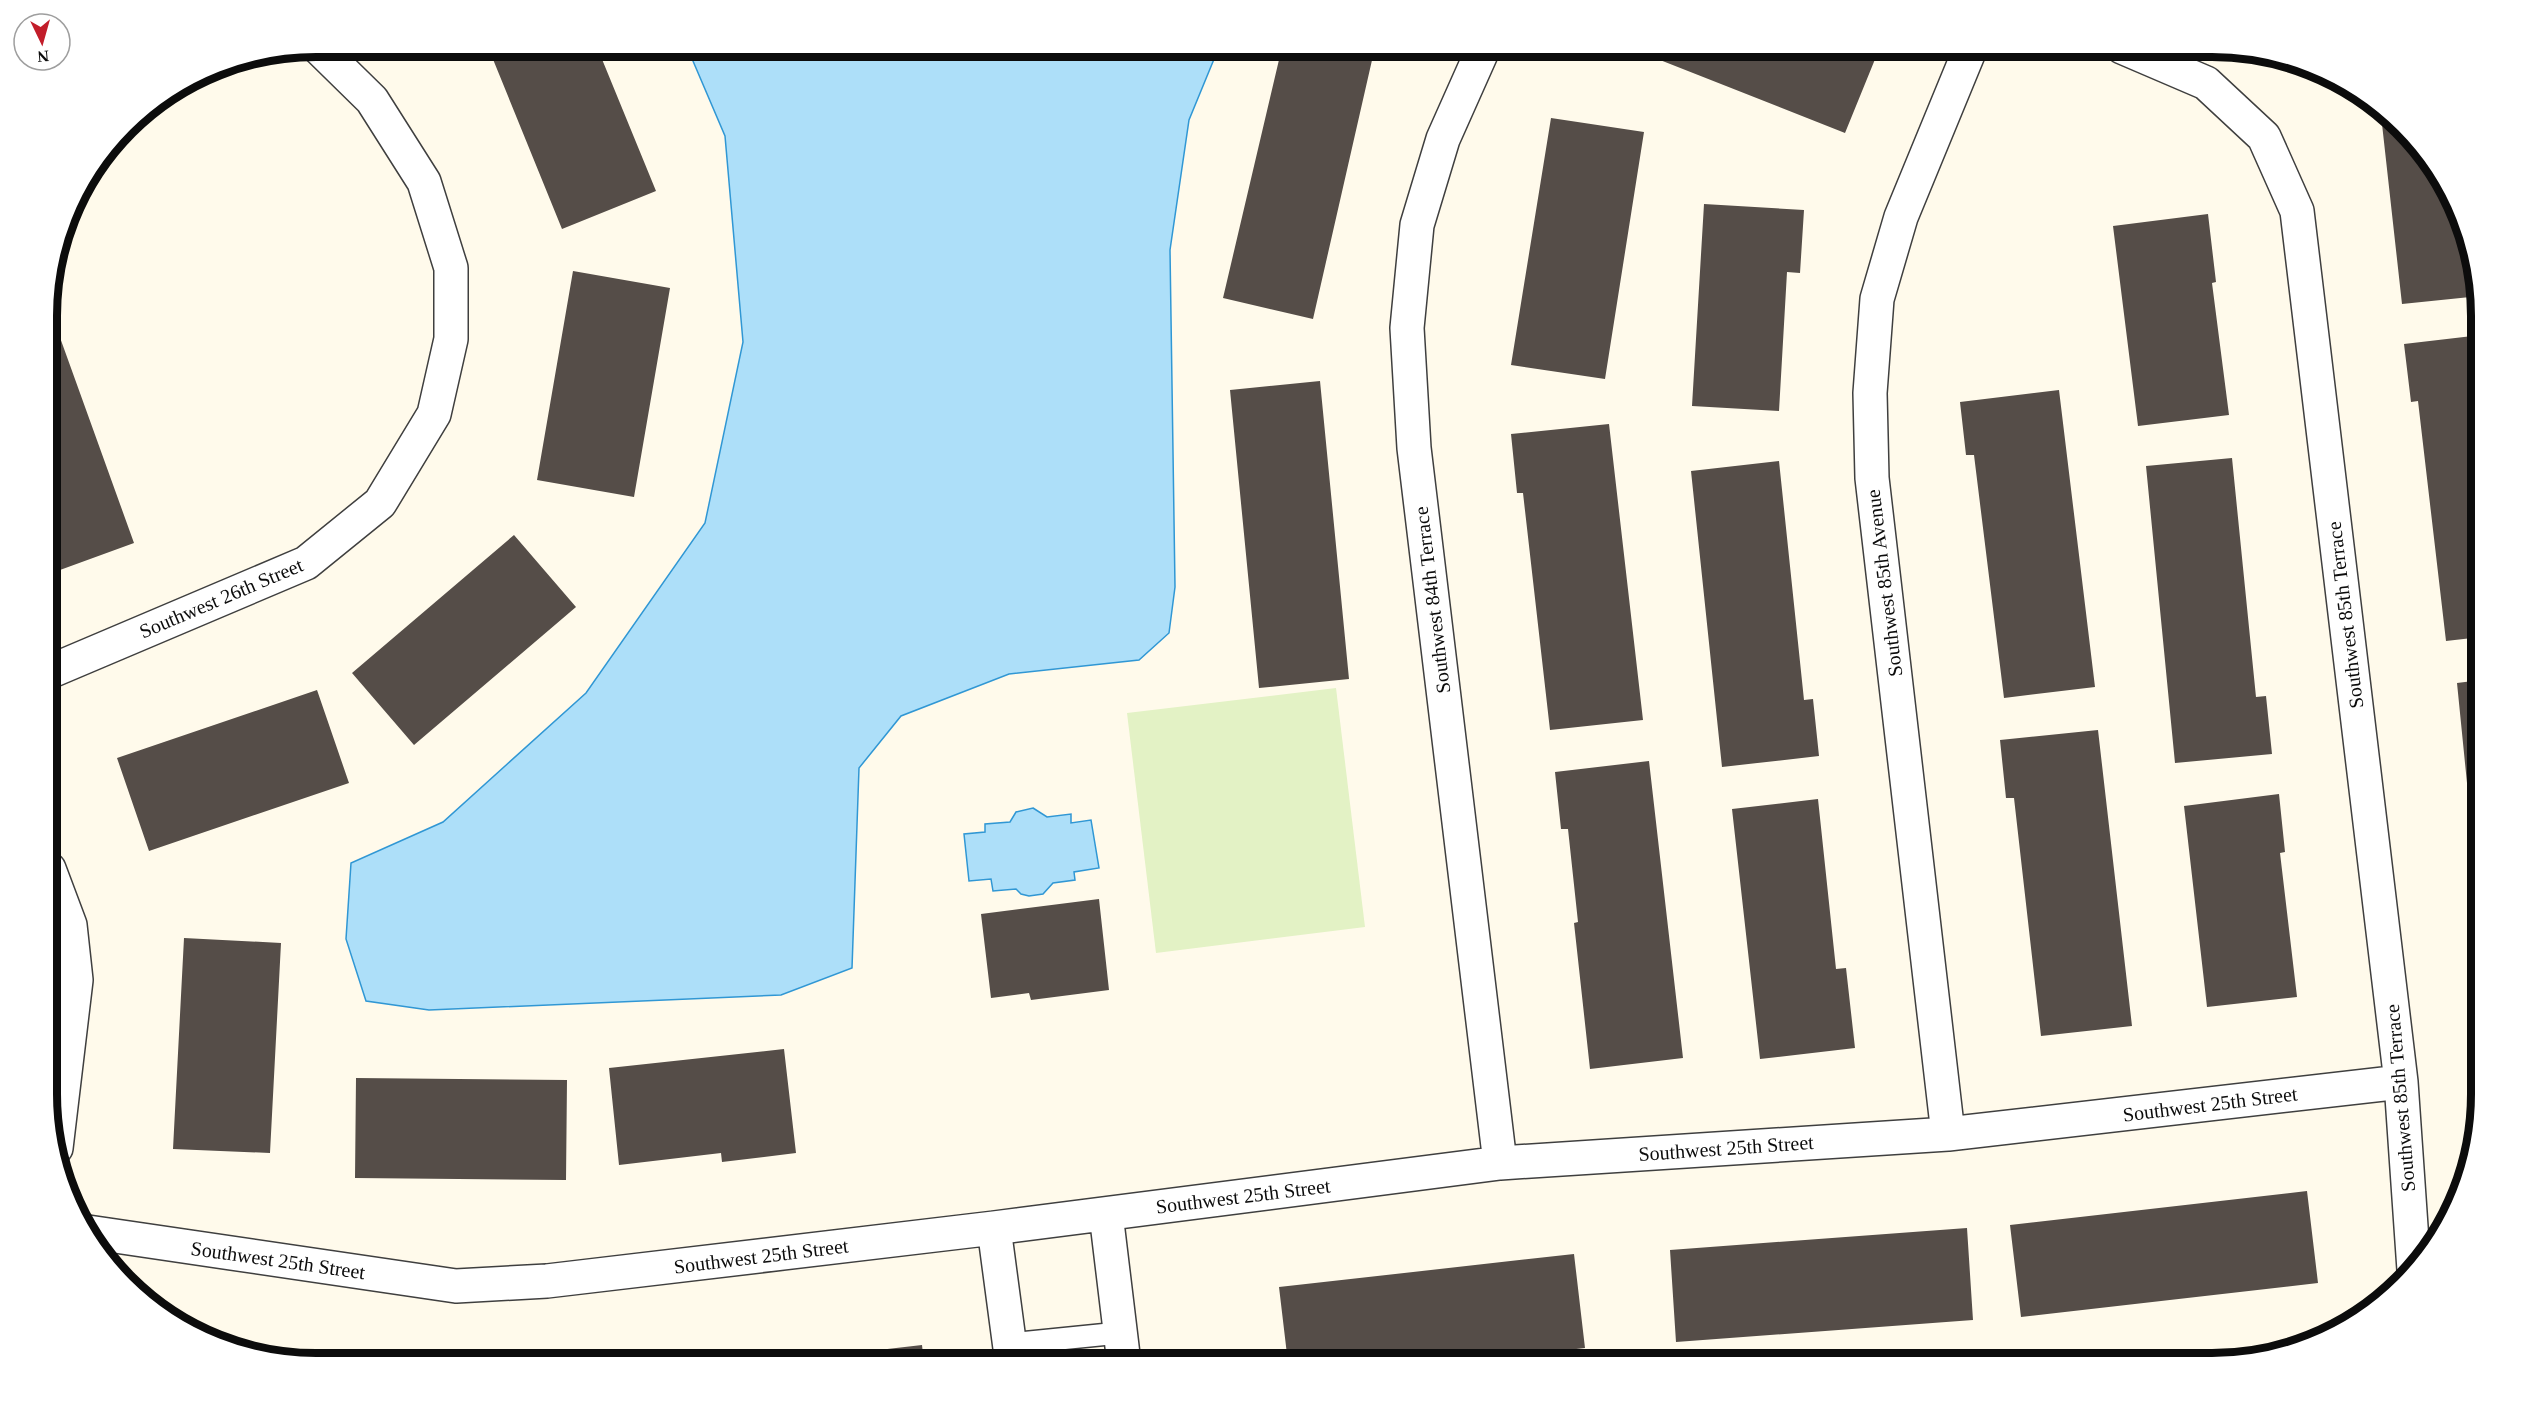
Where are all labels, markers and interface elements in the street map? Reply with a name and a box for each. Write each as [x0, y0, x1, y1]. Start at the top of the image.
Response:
north arrow [12, 12, 72, 72]
text: N [36, 47, 50, 65]
street label: Southwest 85th Avenue [1862, 488, 1906, 678]
street label: Southwest 84th Terrace [1410, 505, 1454, 695]
street label: Southwest 85th Terrace [2323, 520, 2367, 710]
street label: Southwest 26th Street [136, 553, 307, 642]
street label: Southwest 85th Terrace [2381, 1003, 2419, 1193]
street label: Southwest 25th Street [2122, 1082, 2299, 1126]
street label: Southwest 25th Street [1638, 1131, 1815, 1165]
street label: Southwest 25th Street [1155, 1174, 1332, 1218]
street label: Southwest 25th Street [673, 1234, 850, 1278]
street label: Southwest 25th Street [190, 1237, 367, 1283]

